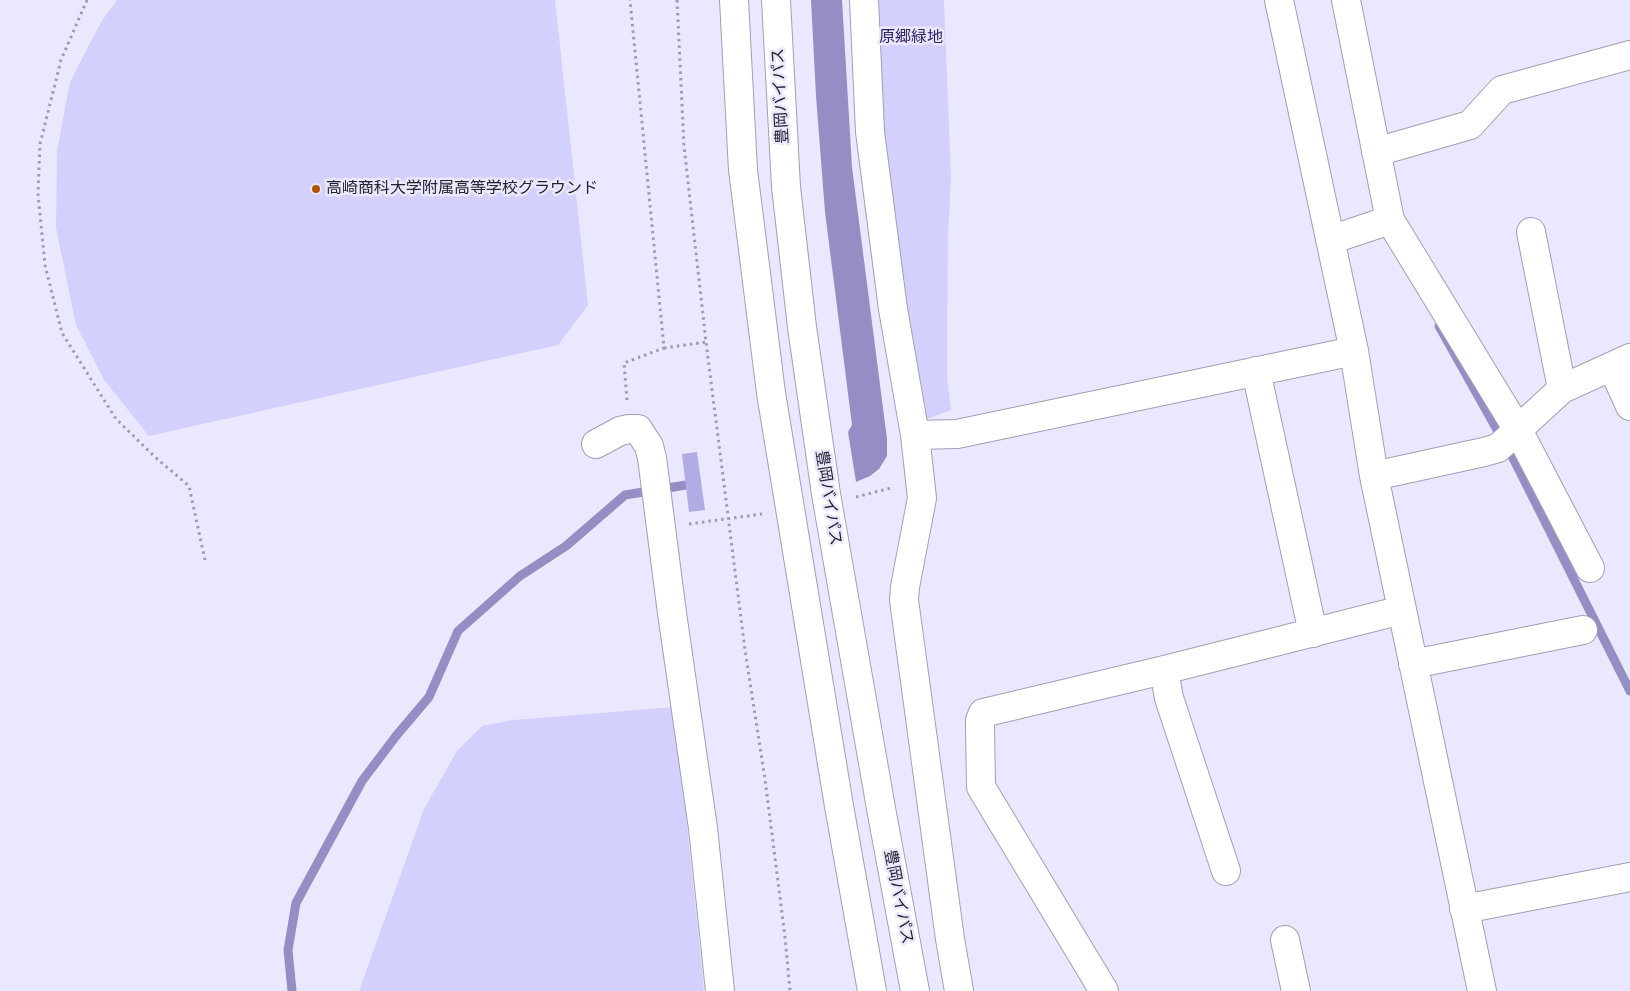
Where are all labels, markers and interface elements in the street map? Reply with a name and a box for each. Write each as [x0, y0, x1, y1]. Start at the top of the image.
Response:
park label: 原郷緑地 [879, 28, 943, 48]
street label: 豊岡バイパス [769, 48, 793, 144]
place label: 高崎商科大学附属高等学校グラウンド [326, 179, 598, 199]
marker: 高崎商科大学附属高等学校グラウンド [310, 183, 322, 195]
street label: 豊岡バイパス [811, 449, 845, 547]
street label: 豊岡バイパス [879, 848, 917, 946]

